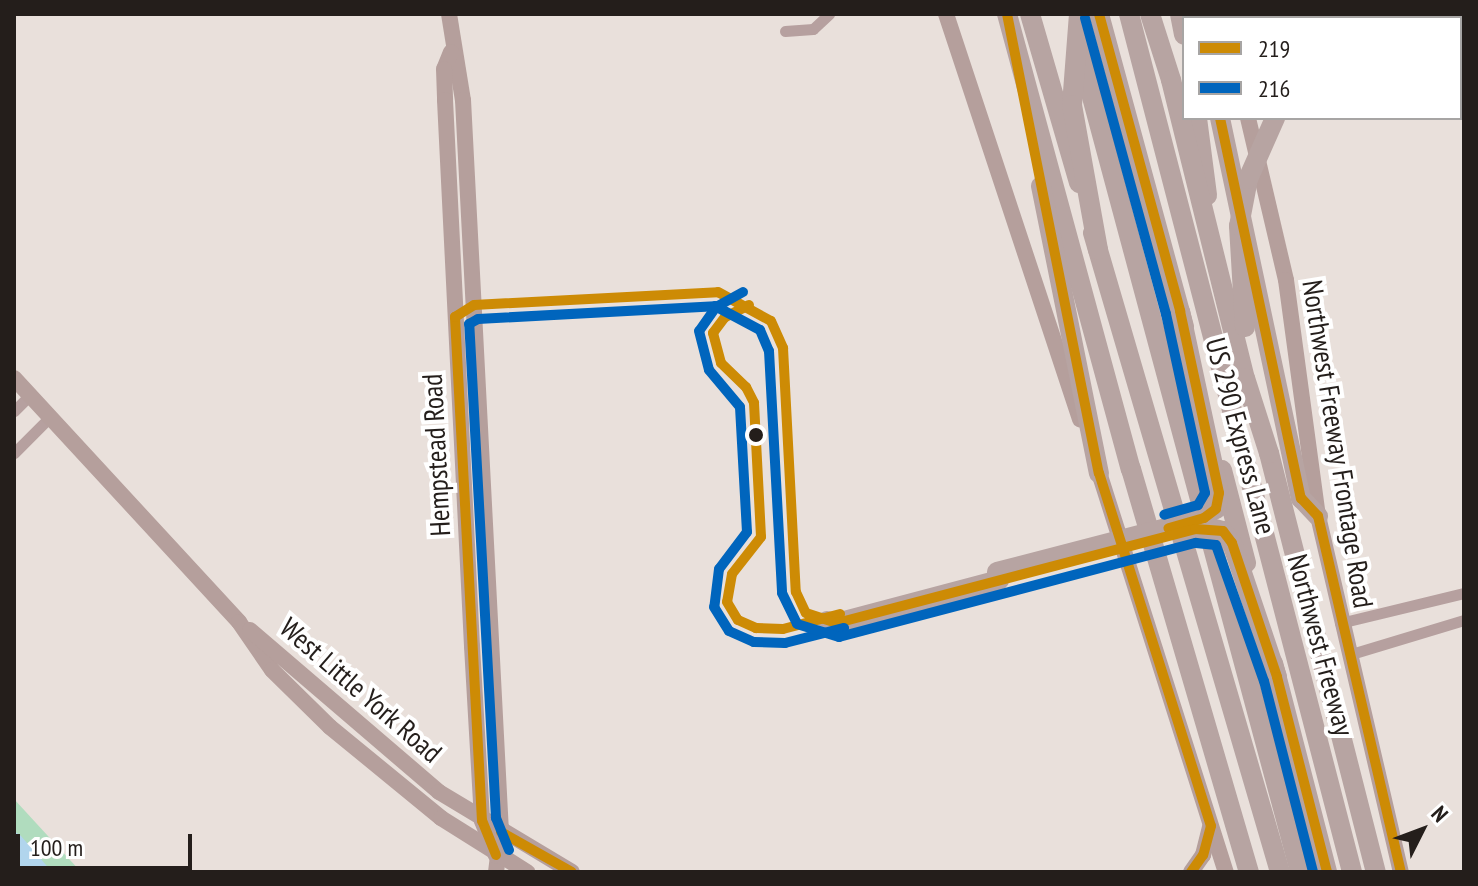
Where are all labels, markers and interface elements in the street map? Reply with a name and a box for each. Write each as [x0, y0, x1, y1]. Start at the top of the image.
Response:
legend [1182, 16, 1462, 120]
text: 219 [1258, 33, 1290, 64]
text: 216 [1258, 73, 1290, 104]
street label: Northwest Freeway Frontage Road [1295, 277, 1381, 611]
street label: US 290 Express Lane [1199, 334, 1283, 538]
street label: Hempstead Road [415, 373, 457, 537]
unlabelled marker [748, 427, 764, 443]
street label: Northwest Freeway [1281, 551, 1361, 739]
street label: West Little York Road [273, 610, 449, 770]
north arrow [1382, 790, 1462, 870]
text: N [1425, 800, 1454, 828]
scale bar [20, 818, 196, 868]
text: 100 m [30, 832, 83, 863]

